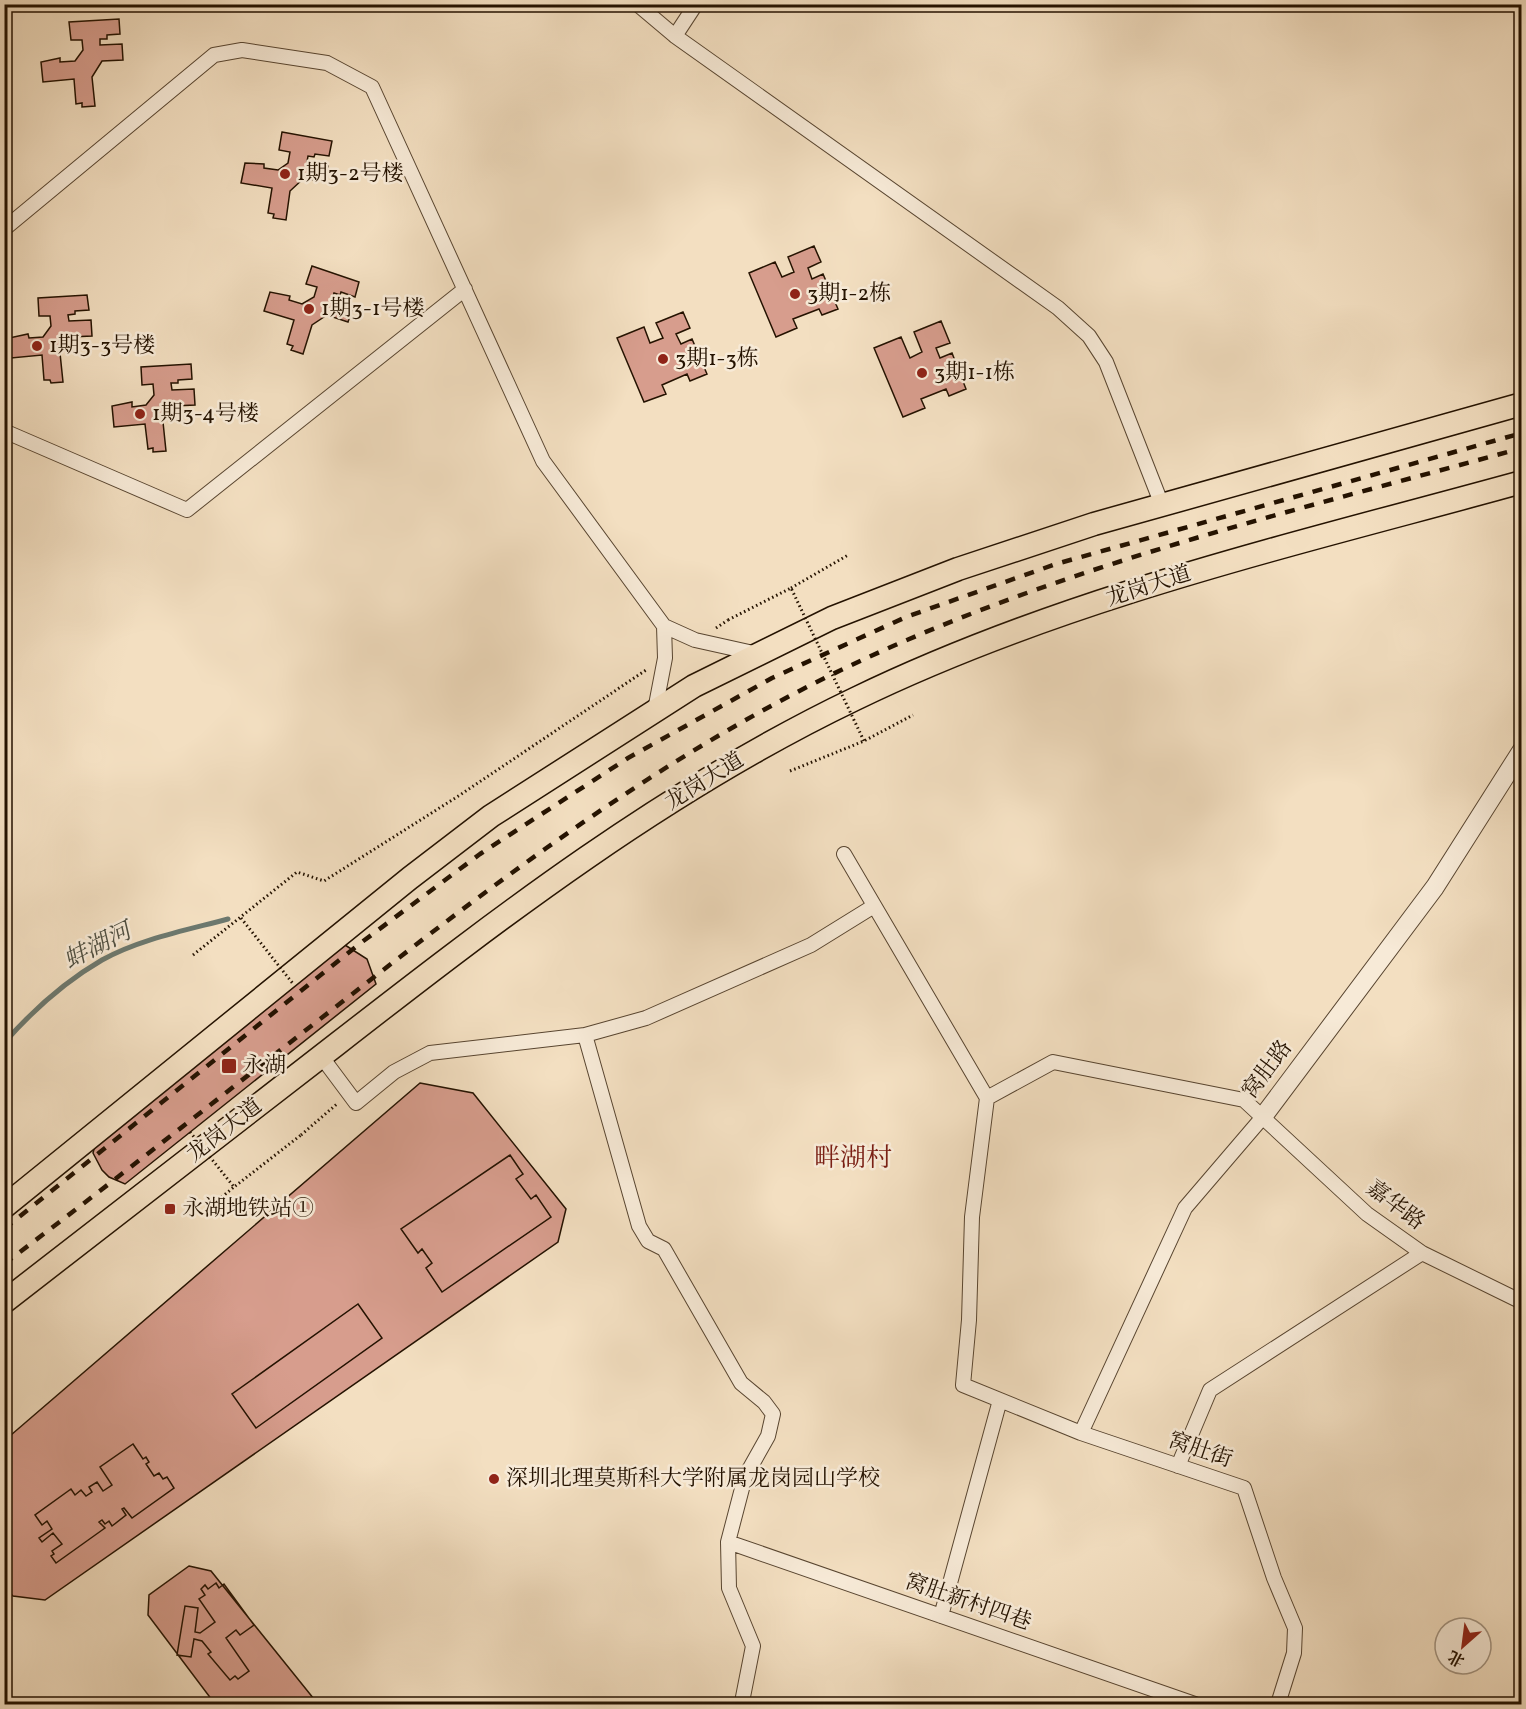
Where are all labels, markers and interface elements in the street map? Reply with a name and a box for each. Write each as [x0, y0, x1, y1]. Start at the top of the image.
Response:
place label: 1期3-2号楼 [297, 159, 404, 190]
marker: 1期3-2号楼 [278, 167, 292, 181]
place label: 3期1-2栋 [807, 279, 891, 310]
marker: 3期1-2栋 [788, 287, 802, 301]
place label: 1期3-1号楼 [321, 294, 425, 325]
marker: 1期3-1号楼 [302, 302, 316, 316]
place label: 1期3-3号楼 [49, 331, 155, 362]
marker: 1期3-3号楼 [30, 339, 44, 353]
place label: 3期1-3栋 [675, 344, 759, 375]
marker: 3期1-3栋 [656, 352, 670, 366]
place label: 3期1-1栋 [934, 358, 1015, 389]
marker: 3期1-1栋 [915, 366, 929, 380]
place label: 1期3-4号楼 [152, 399, 259, 430]
marker: 1期3-4号楼 [133, 407, 147, 421]
street label: 龙岗大道 [1102, 559, 1196, 615]
street label: 龙岗大道 [659, 746, 751, 818]
water label: 蚌湖河 [58, 914, 141, 978]
street label: 窝肚路 [1236, 1034, 1300, 1106]
place label: 永湖 [242, 1051, 286, 1082]
marker: 永湖 [220, 1057, 238, 1075]
street label: 龙岗大道 [181, 1092, 269, 1170]
district label: 畔湖村 [814, 1141, 892, 1177]
street label: 嘉华路 [1359, 1174, 1431, 1238]
place label: 永湖地铁站① [182, 1194, 314, 1225]
marker: 永湖地铁站① [163, 1202, 177, 1216]
street label: 窝肚街 [1164, 1426, 1236, 1476]
place label: 深圳北理莫斯科大学附属龙岗园山学校 [506, 1464, 880, 1495]
marker: 深圳北理莫斯科大学附属龙岗园山学校 [487, 1472, 501, 1486]
street label: 窝肚新村四巷 [901, 1567, 1035, 1639]
north arrow [1433, 1616, 1493, 1676]
text: 北 [1445, 1644, 1469, 1671]

